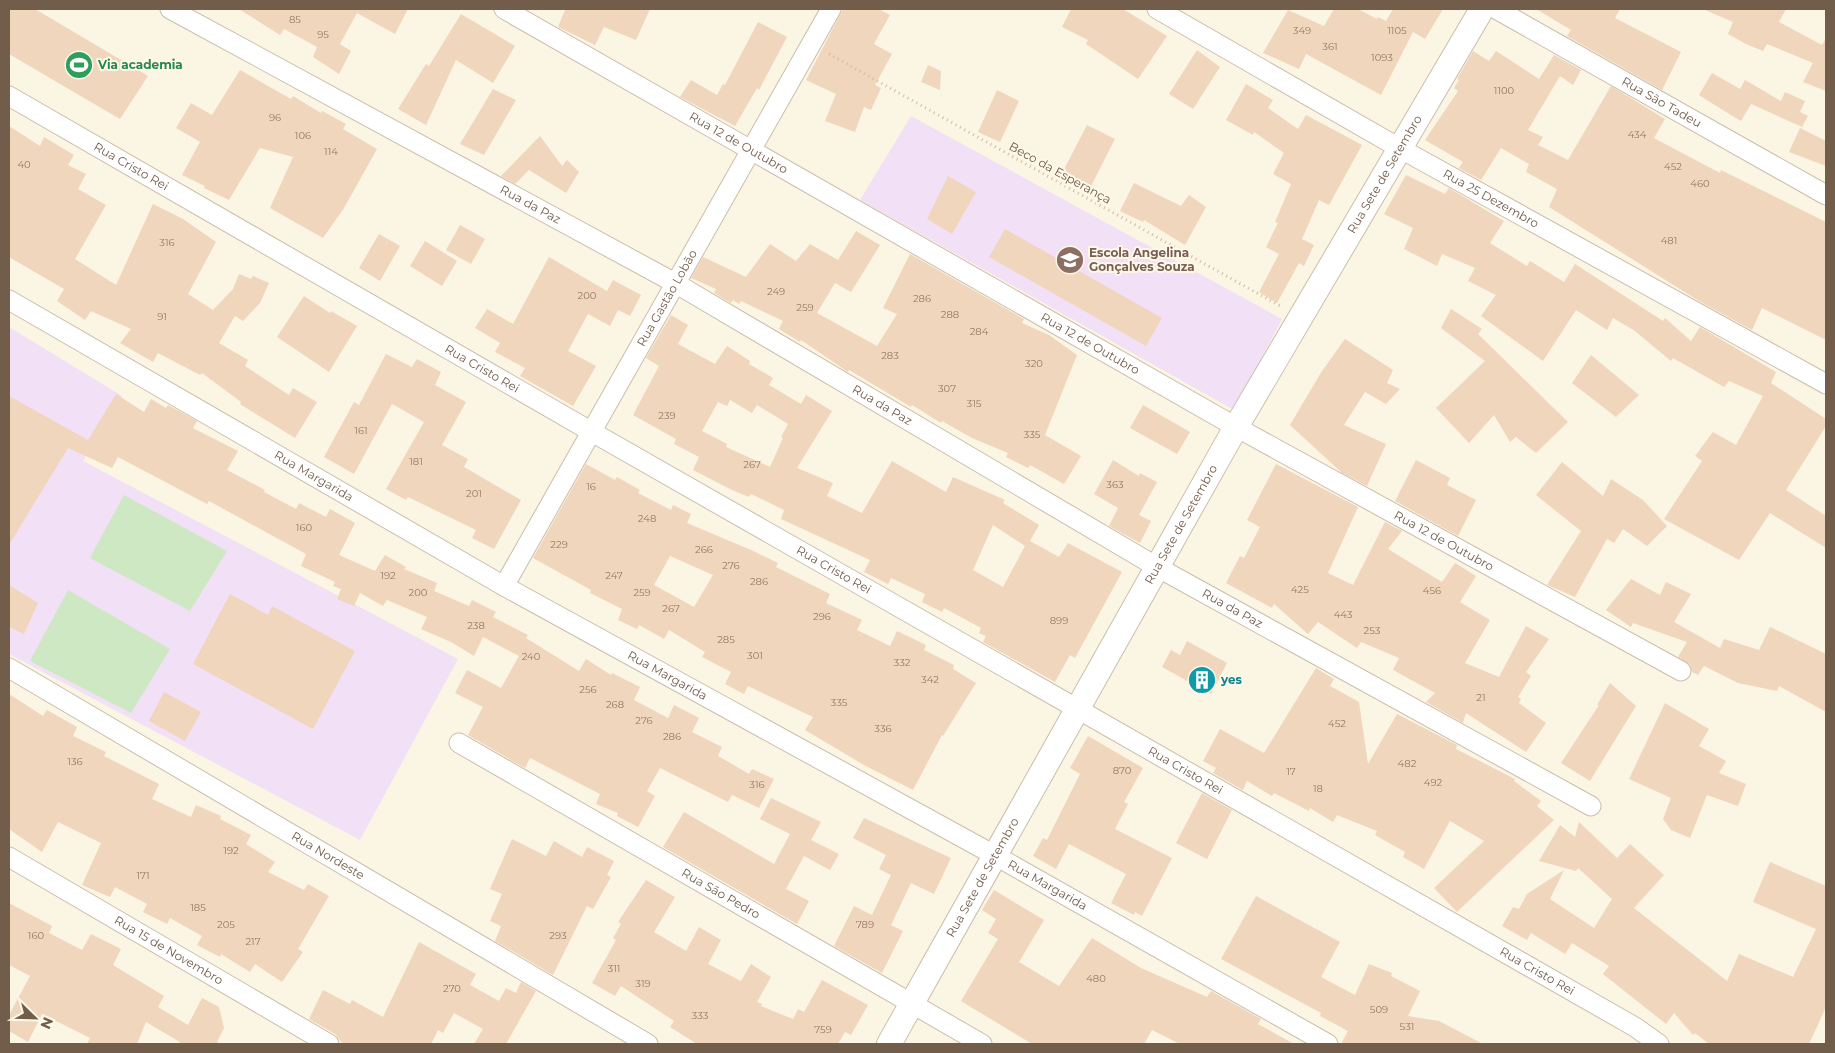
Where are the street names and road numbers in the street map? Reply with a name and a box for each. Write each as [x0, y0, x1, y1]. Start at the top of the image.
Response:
street label: Rua São Tadeu [1619, 73, 1704, 130]
street label: Rua 12 de Outubro [687, 108, 791, 177]
street label: Rua Sete de Setembro [1344, 112, 1425, 236]
street label: Beco da Esperança [1007, 138, 1114, 207]
street label: Rua Cristo Rei [91, 139, 171, 193]
street label: Rua 25 Dezembro [1441, 166, 1542, 231]
street label: Rua da Paz [498, 182, 564, 227]
street label: Rua Gastão Lobão [633, 247, 700, 349]
street label: Rua 12 de Outubro [1038, 309, 1142, 377]
street label: Rua Cristo Rei [442, 341, 522, 396]
street label: Rua da Paz [850, 381, 915, 428]
street label: Rua Margarida [272, 447, 356, 504]
street label: Rua Sete de Setembro [1141, 462, 1220, 587]
street label: Rua 12 de Outubro [1392, 507, 1497, 574]
street label: Rua Cristo Rei [794, 542, 874, 597]
street label: Rua da Paz [1200, 585, 1266, 631]
street label: Rua Margarida [625, 647, 710, 703]
street label: Rua Cristo Rei [1145, 743, 1226, 797]
street label: Rua Sete de Setembro [943, 815, 1022, 940]
street label: Rua Nordeste [289, 828, 367, 883]
street label: Rua Margarida [1005, 856, 1090, 913]
street label: Rua São Pedro [679, 865, 763, 922]
street label: Rua 15 de Novembro [112, 912, 226, 988]
street label: Rua Cristo Rei [1497, 943, 1578, 998]

